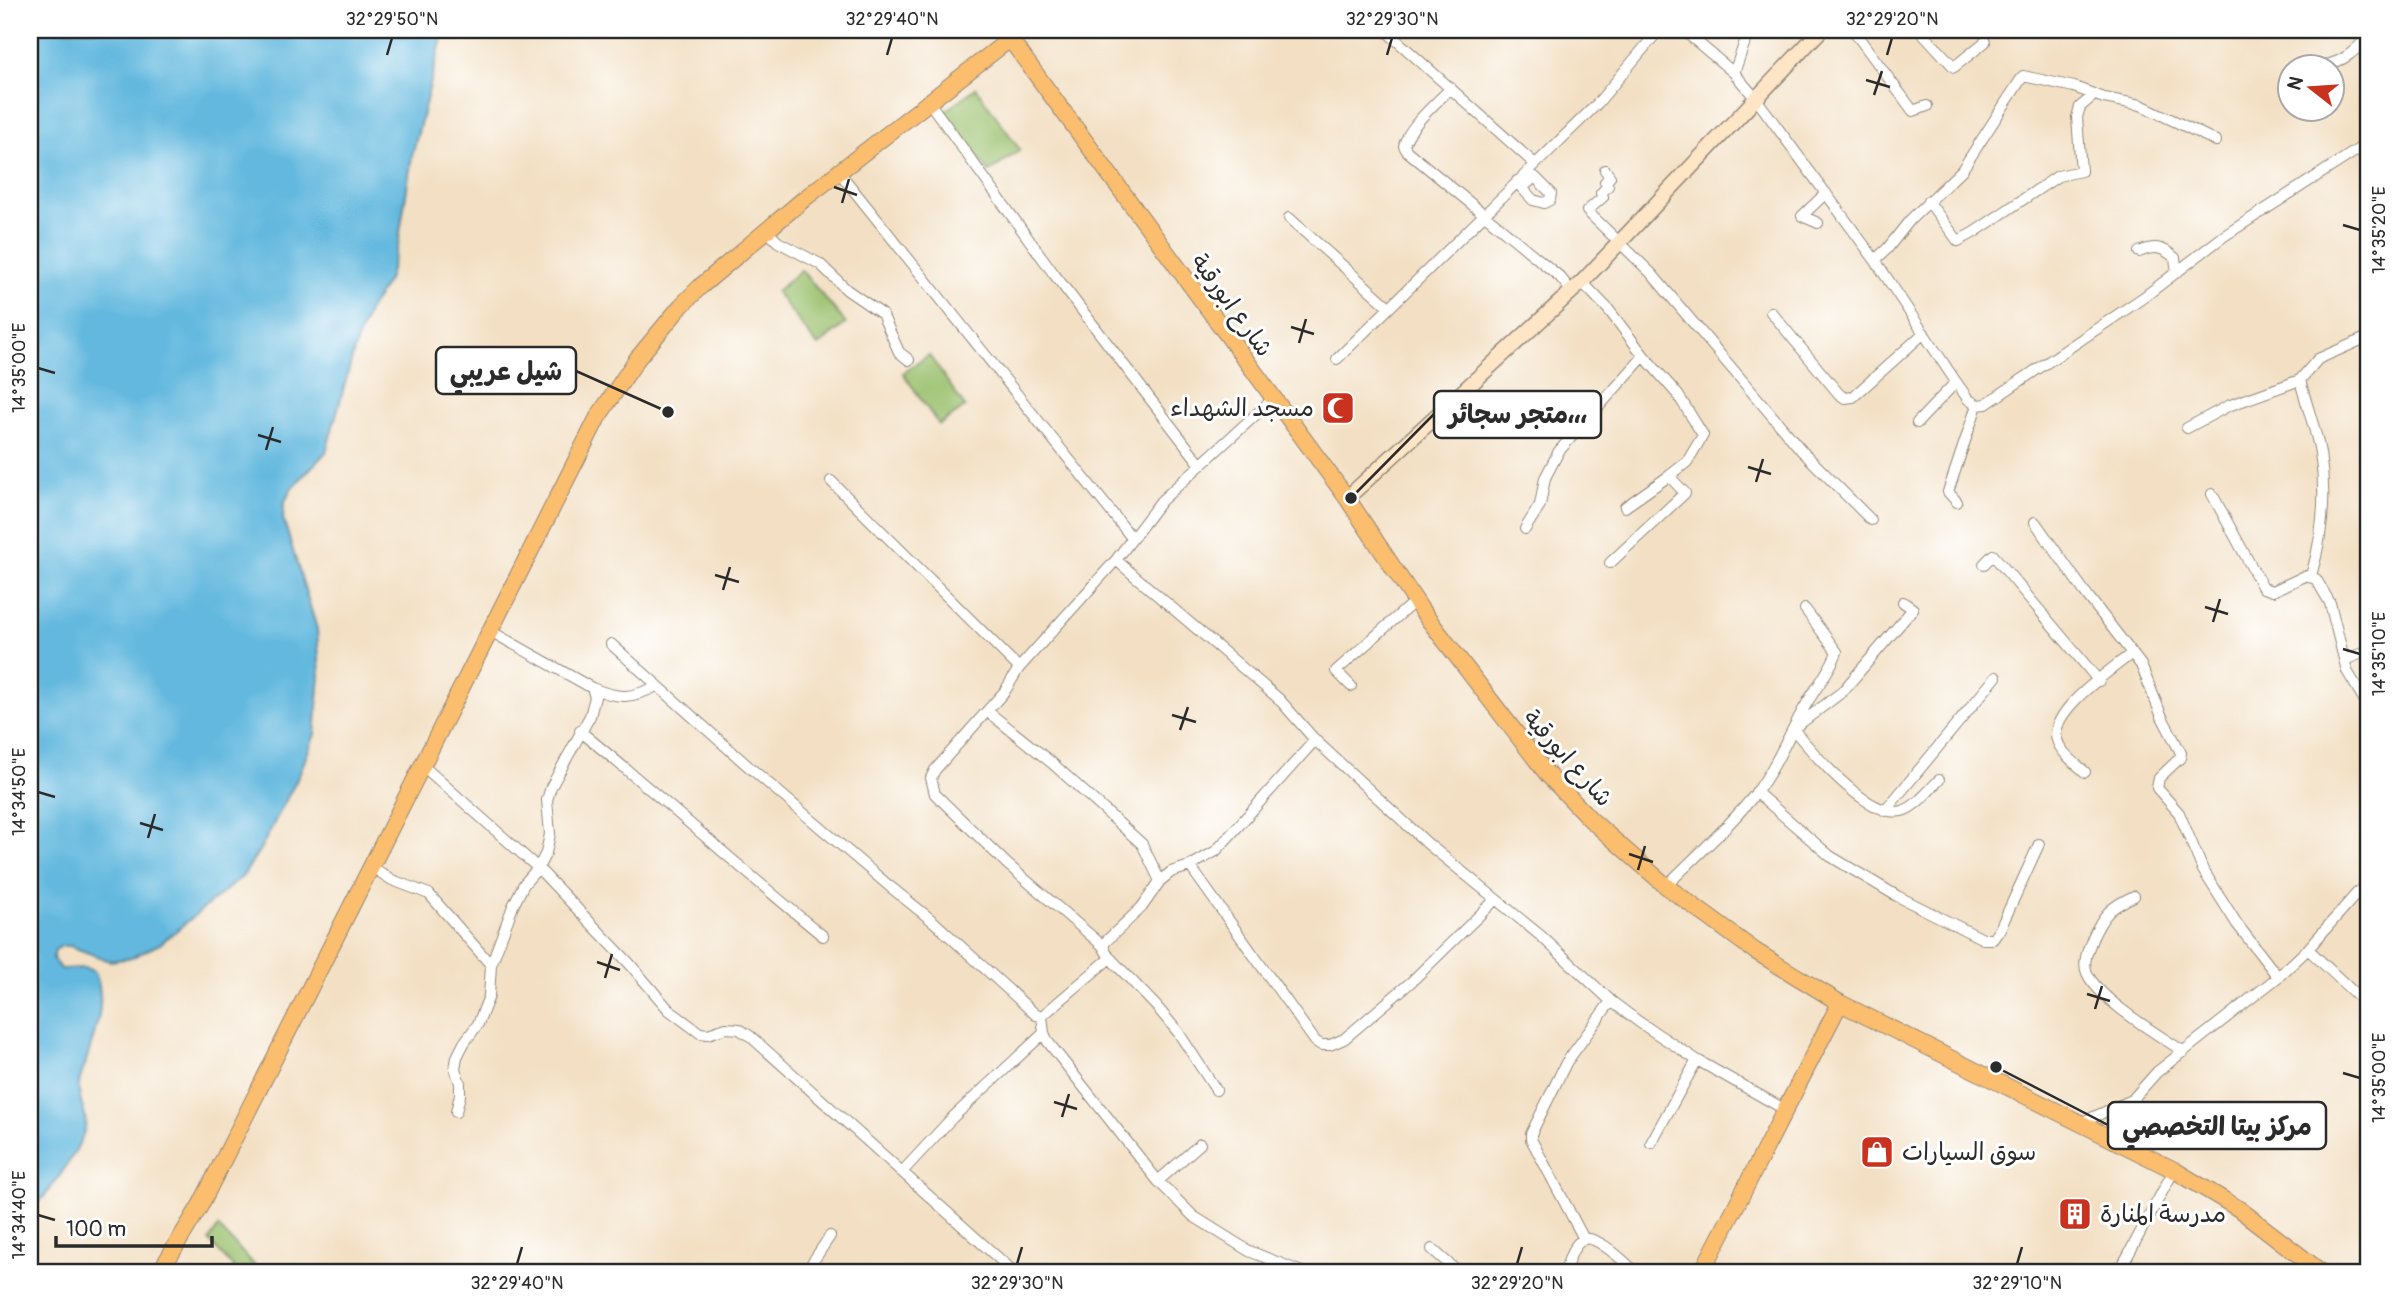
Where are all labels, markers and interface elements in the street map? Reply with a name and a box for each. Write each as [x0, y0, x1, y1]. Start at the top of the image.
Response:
text: 32°29'50"N [346, 8, 438, 31]
text: 32°29'40"N [845, 8, 939, 31]
text: 32°29'30"N [1346, 8, 1438, 31]
text: 32°29'20"N [1846, 8, 1938, 31]
north arrow [2276, 52, 2346, 122]
text: N [2282, 74, 2309, 93]
text: 14°35'20"E [2368, 186, 2391, 274]
street label: شارع ابورقية [1183, 248, 1279, 364]
text: 14°35'00"E [8, 323, 31, 413]
callout: شيل عريبي [436, 347, 576, 394]
text: شيل عريبي [450, 356, 562, 395]
mosque icon: مسجد الشهداء [1319, 389, 1357, 427]
callout: متجر سجائر،،، [1434, 391, 1601, 438]
place label: مسجد الشهداء [1170, 394, 1314, 423]
text: متجر سجائر،،، [1446, 399, 1587, 431]
text: 14°35'10"E [2368, 612, 2391, 696]
street label: شارع ابورقية [1515, 704, 1619, 814]
text: 14°34'50"E [8, 748, 31, 836]
text: 14°35'00"E [2368, 1033, 2391, 1123]
callout: مركز بيتا التخصصي [2108, 1102, 2326, 1149]
text: مركز بيتا التخصصي [2122, 1111, 2312, 1150]
shop icon: سوق السيارات [1858, 1133, 1896, 1171]
place label: سوق السيارات [1902, 1138, 2036, 1167]
text: 14°34'40"E [8, 1171, 31, 1259]
building icon: مدرسة المنارة [2056, 1195, 2094, 1233]
place label: مدرسة المنارة [2100, 1200, 2226, 1229]
scale bar [56, 1204, 212, 1248]
text: 100 m [66, 1216, 126, 1243]
text: 32°29'40"N [470, 1272, 564, 1295]
text: 32°29'30"N [971, 1272, 1063, 1295]
text: 32°29'20"N [1471, 1272, 1563, 1295]
text: 32°29'10"N [1972, 1272, 2062, 1295]

